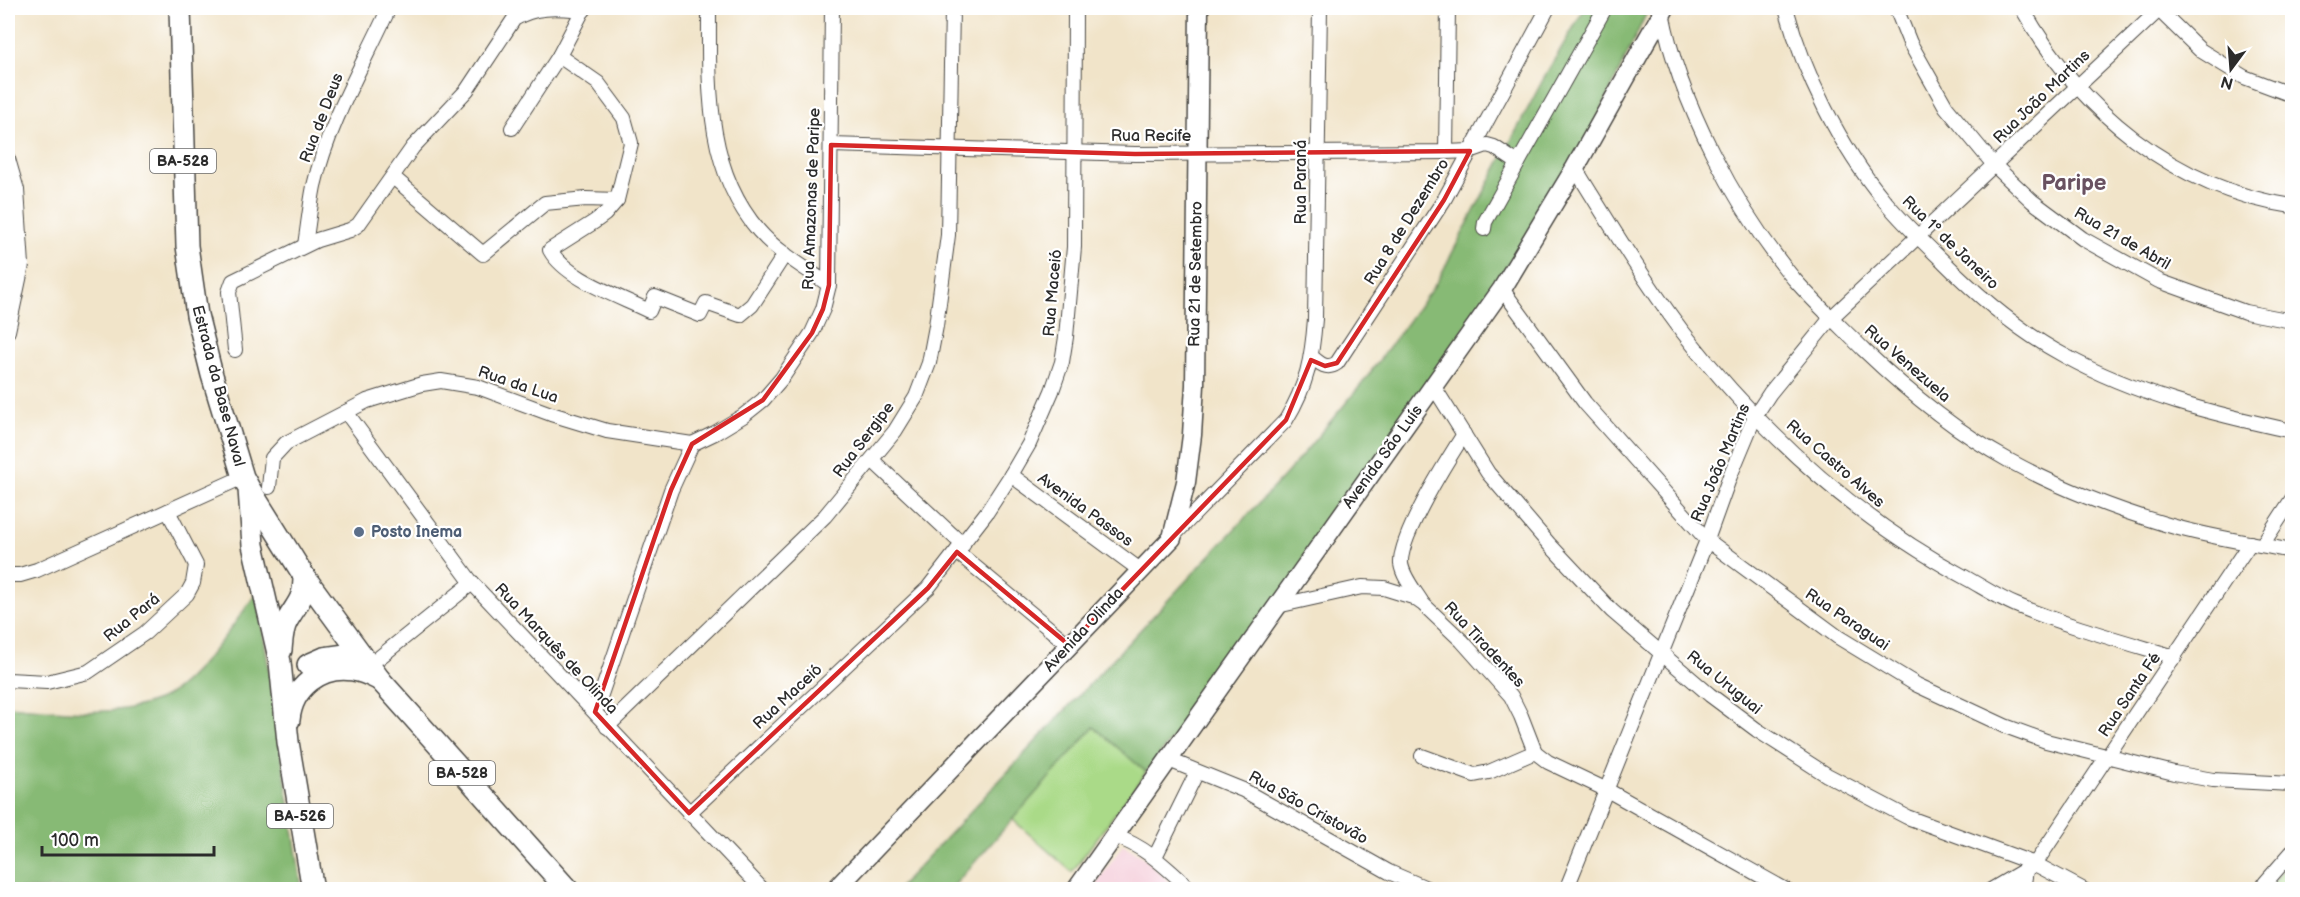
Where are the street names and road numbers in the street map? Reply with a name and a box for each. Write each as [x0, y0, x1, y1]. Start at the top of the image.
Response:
street label: Rua João Martins [1990, 46, 2094, 148]
street label: Rua de Deus [296, 70, 348, 165]
street label: Rua Amazonas de Paripe [799, 107, 825, 290]
street label: Rua Recife [1111, 127, 1192, 146]
street label: Rua Paraná [1292, 140, 1311, 224]
road number: BA-528 [150, 149, 216, 173]
street label: Rua 8 de Dezembro [1361, 155, 1453, 289]
street label: Rua 1º de Janeiro [1898, 192, 2002, 294]
street label: Rua 21 de Setembro [1185, 201, 1207, 347]
street label: Rua 21 de Abril [2070, 204, 2174, 274]
street label: Rua Maceió [1040, 249, 1066, 337]
street label: Estrada da Base Naval [187, 303, 249, 469]
street label: Rua Venezuela [1860, 321, 1954, 407]
street label: Rua da Lua [475, 362, 561, 408]
street label: Rua Sergipe [829, 398, 899, 482]
street label: Avenida São Luís [1339, 401, 1427, 513]
street label: Rua João Martins [1687, 401, 1755, 525]
street label: Rua Castro Alves [1782, 416, 1888, 512]
street label: Avenida Passos [1034, 469, 1136, 551]
street label: Rua Marquês de Olinda [490, 580, 622, 718]
street label: Avenida Olinda [1040, 584, 1128, 676]
street label: Rua Paraguai [1801, 585, 1893, 655]
street label: Rua Pará [100, 590, 164, 646]
street label: Rua Tiradentes [1440, 598, 1528, 692]
street label: Rua Uruguai [1683, 647, 1765, 719]
street label: Rua Santa Fé [2095, 649, 2165, 741]
street label: Rua Maceió [750, 660, 826, 734]
road number: BA-528 [429, 761, 495, 785]
street label: Rua São Cristovão [1245, 767, 1371, 849]
road number: BA-526 [267, 804, 333, 828]

